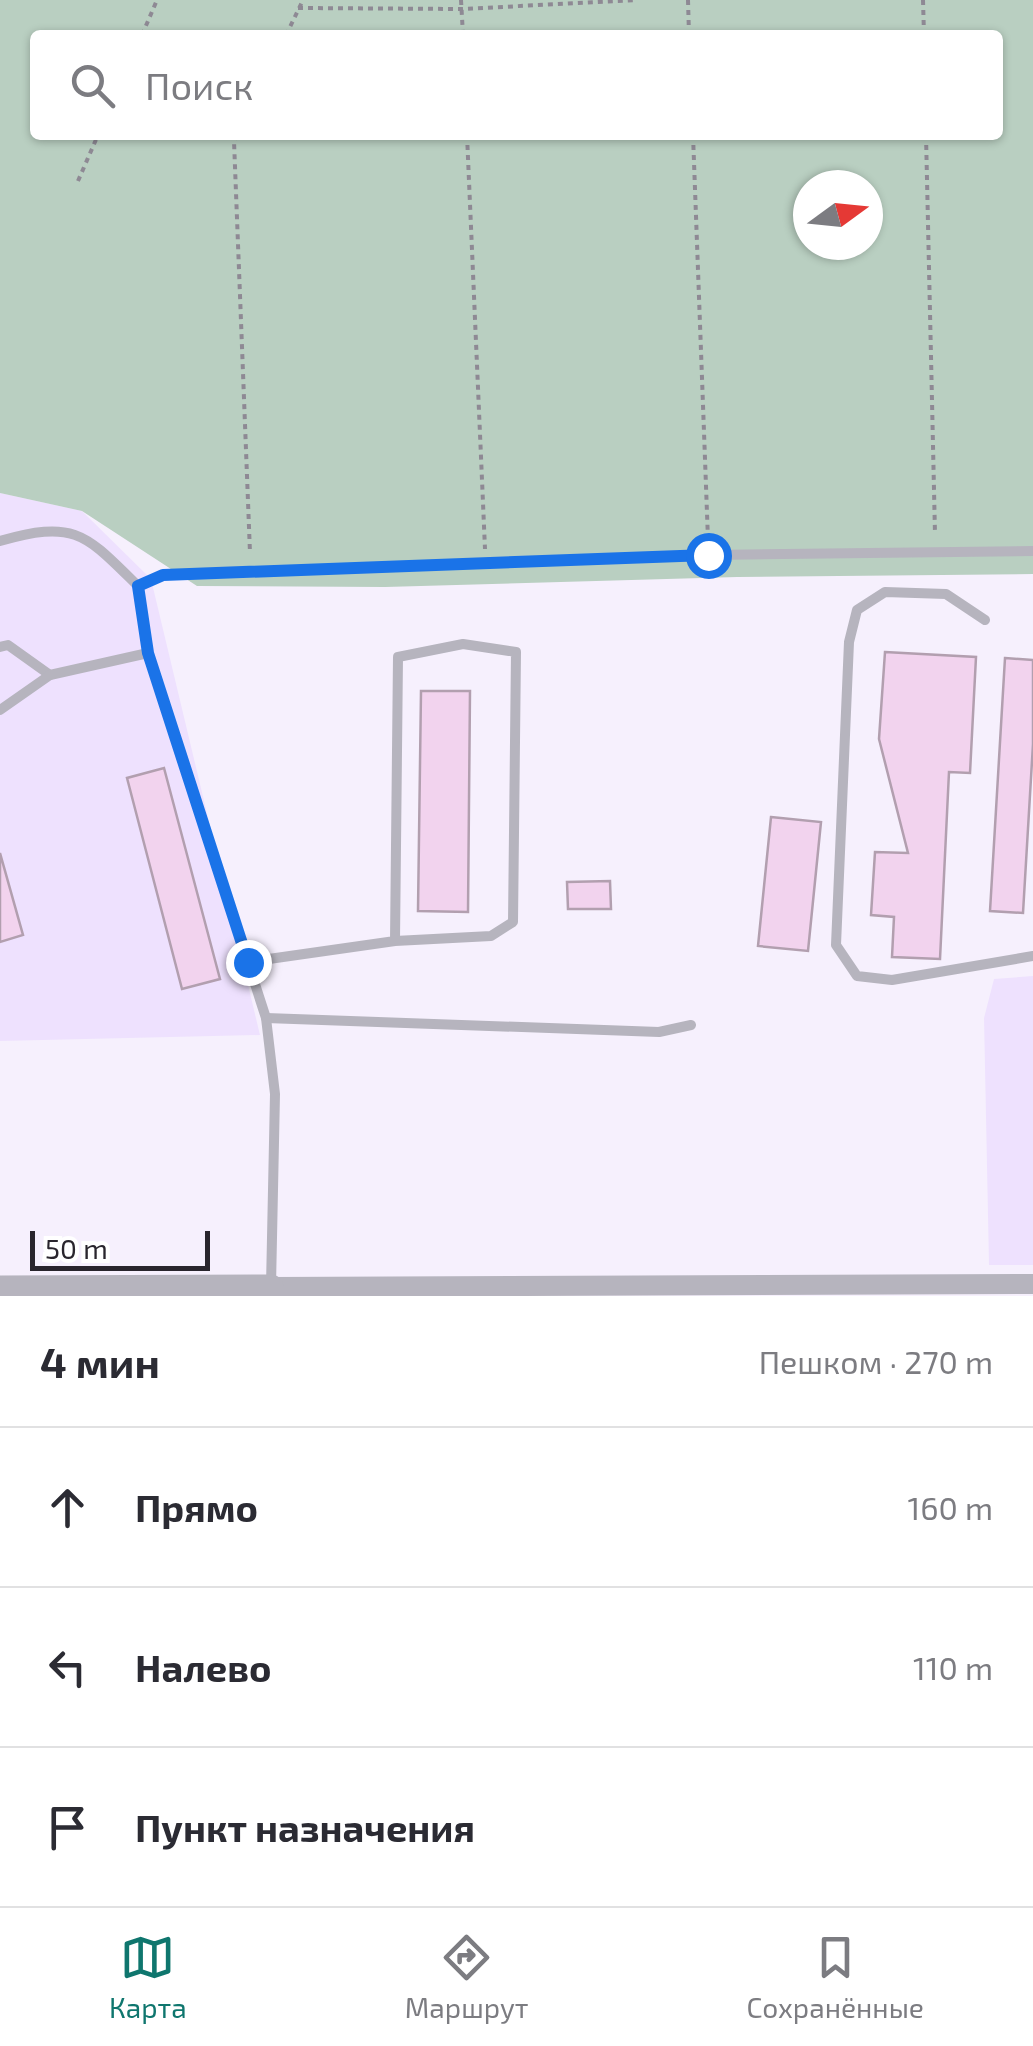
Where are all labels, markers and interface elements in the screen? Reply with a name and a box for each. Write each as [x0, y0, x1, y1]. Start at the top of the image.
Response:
search box [30, 30, 1003, 140]
icon: search [65, 58, 120, 113]
text: Поиск [145, 62, 254, 108]
north arrow [793, 170, 883, 260]
route start [686, 533, 732, 579]
route end [226, 940, 272, 986]
scale bar [30, 1226, 210, 1270]
text: 50 m [45, 1231, 108, 1265]
text: 4 мин [40, 1336, 160, 1386]
text: Пешком · 270 m [759, 1342, 993, 1380]
icon: ahead [40, 1480, 95, 1535]
text: Прямо [135, 1484, 258, 1530]
text: 160 m [907, 1488, 993, 1526]
icon: left [40, 1640, 95, 1695]
text: Налево [135, 1644, 271, 1690]
text: 110 m [913, 1648, 993, 1686]
icon: arrive [40, 1800, 95, 1855]
text: Пункт назначения [135, 1804, 475, 1850]
tab: Карта [109, 1930, 187, 2024]
tab: Маршрут [405, 1930, 529, 2024]
tab: Сохранённые [747, 1930, 924, 2024]

